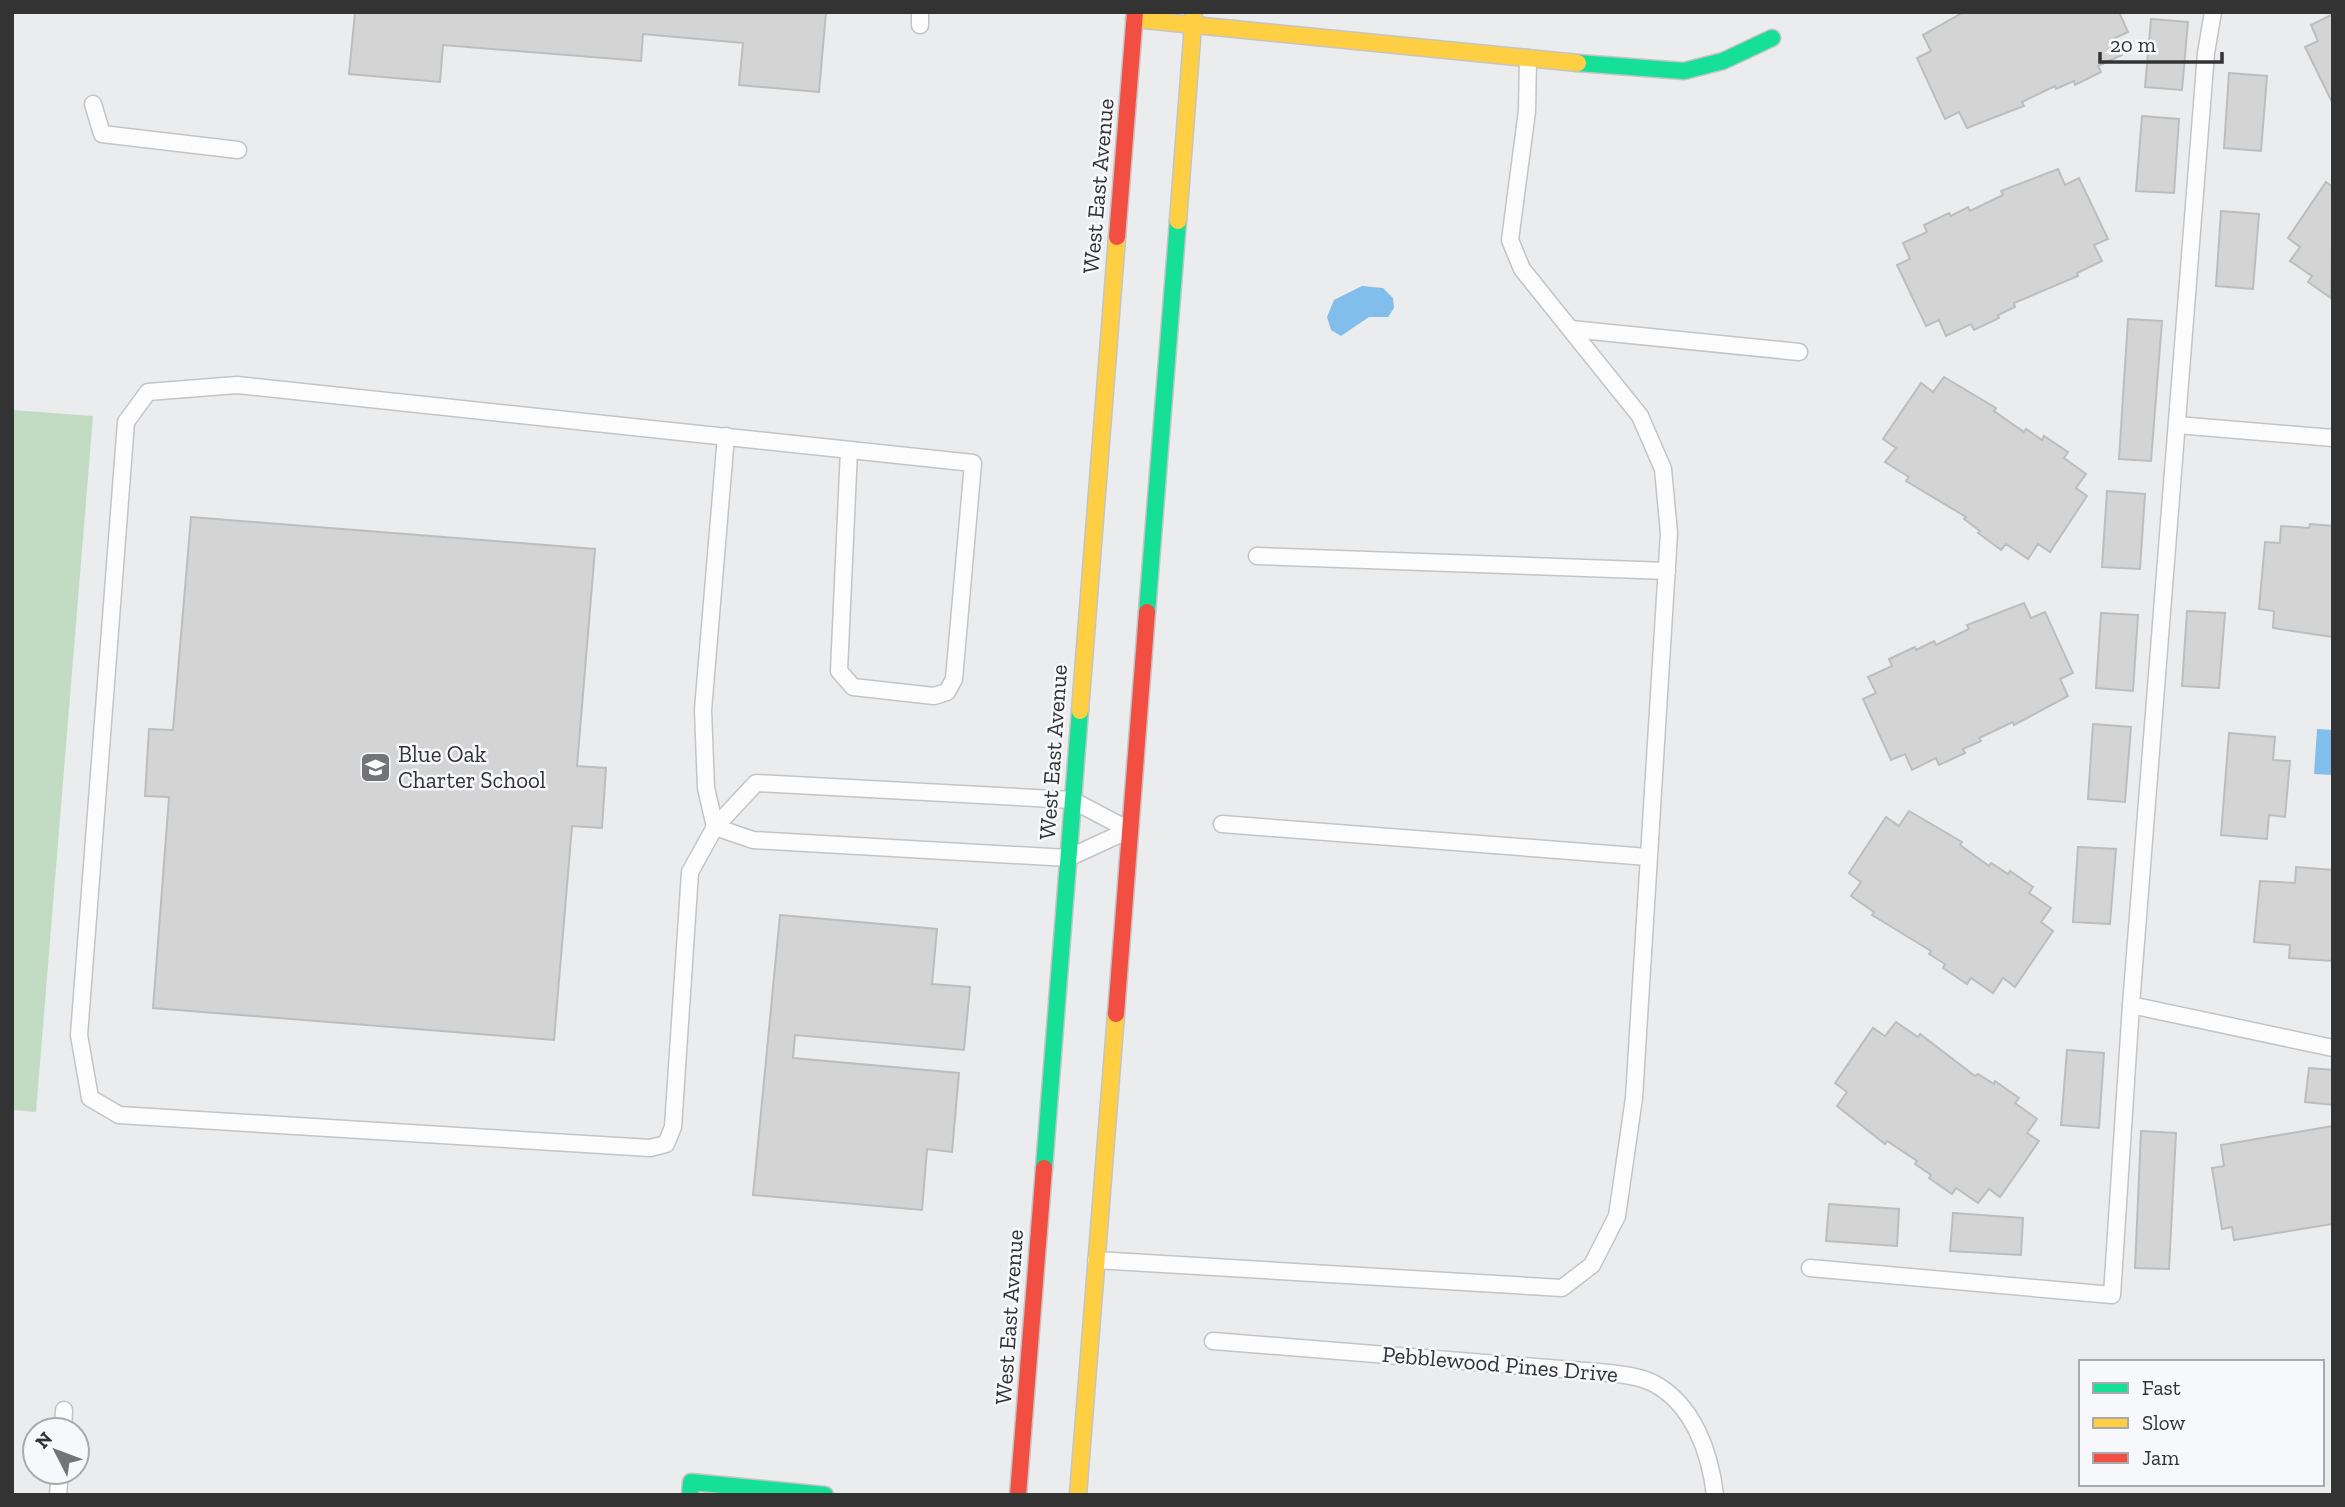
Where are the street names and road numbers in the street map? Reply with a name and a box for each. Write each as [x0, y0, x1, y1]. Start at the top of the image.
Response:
street label: West East Avenue [1076, 97, 1120, 275]
street label: West East Avenue [1033, 663, 1073, 841]
street label: West East Avenue [989, 1228, 1029, 1406]
street label: Pebblewood Pines Drive [1381, 1340, 1619, 1388]

